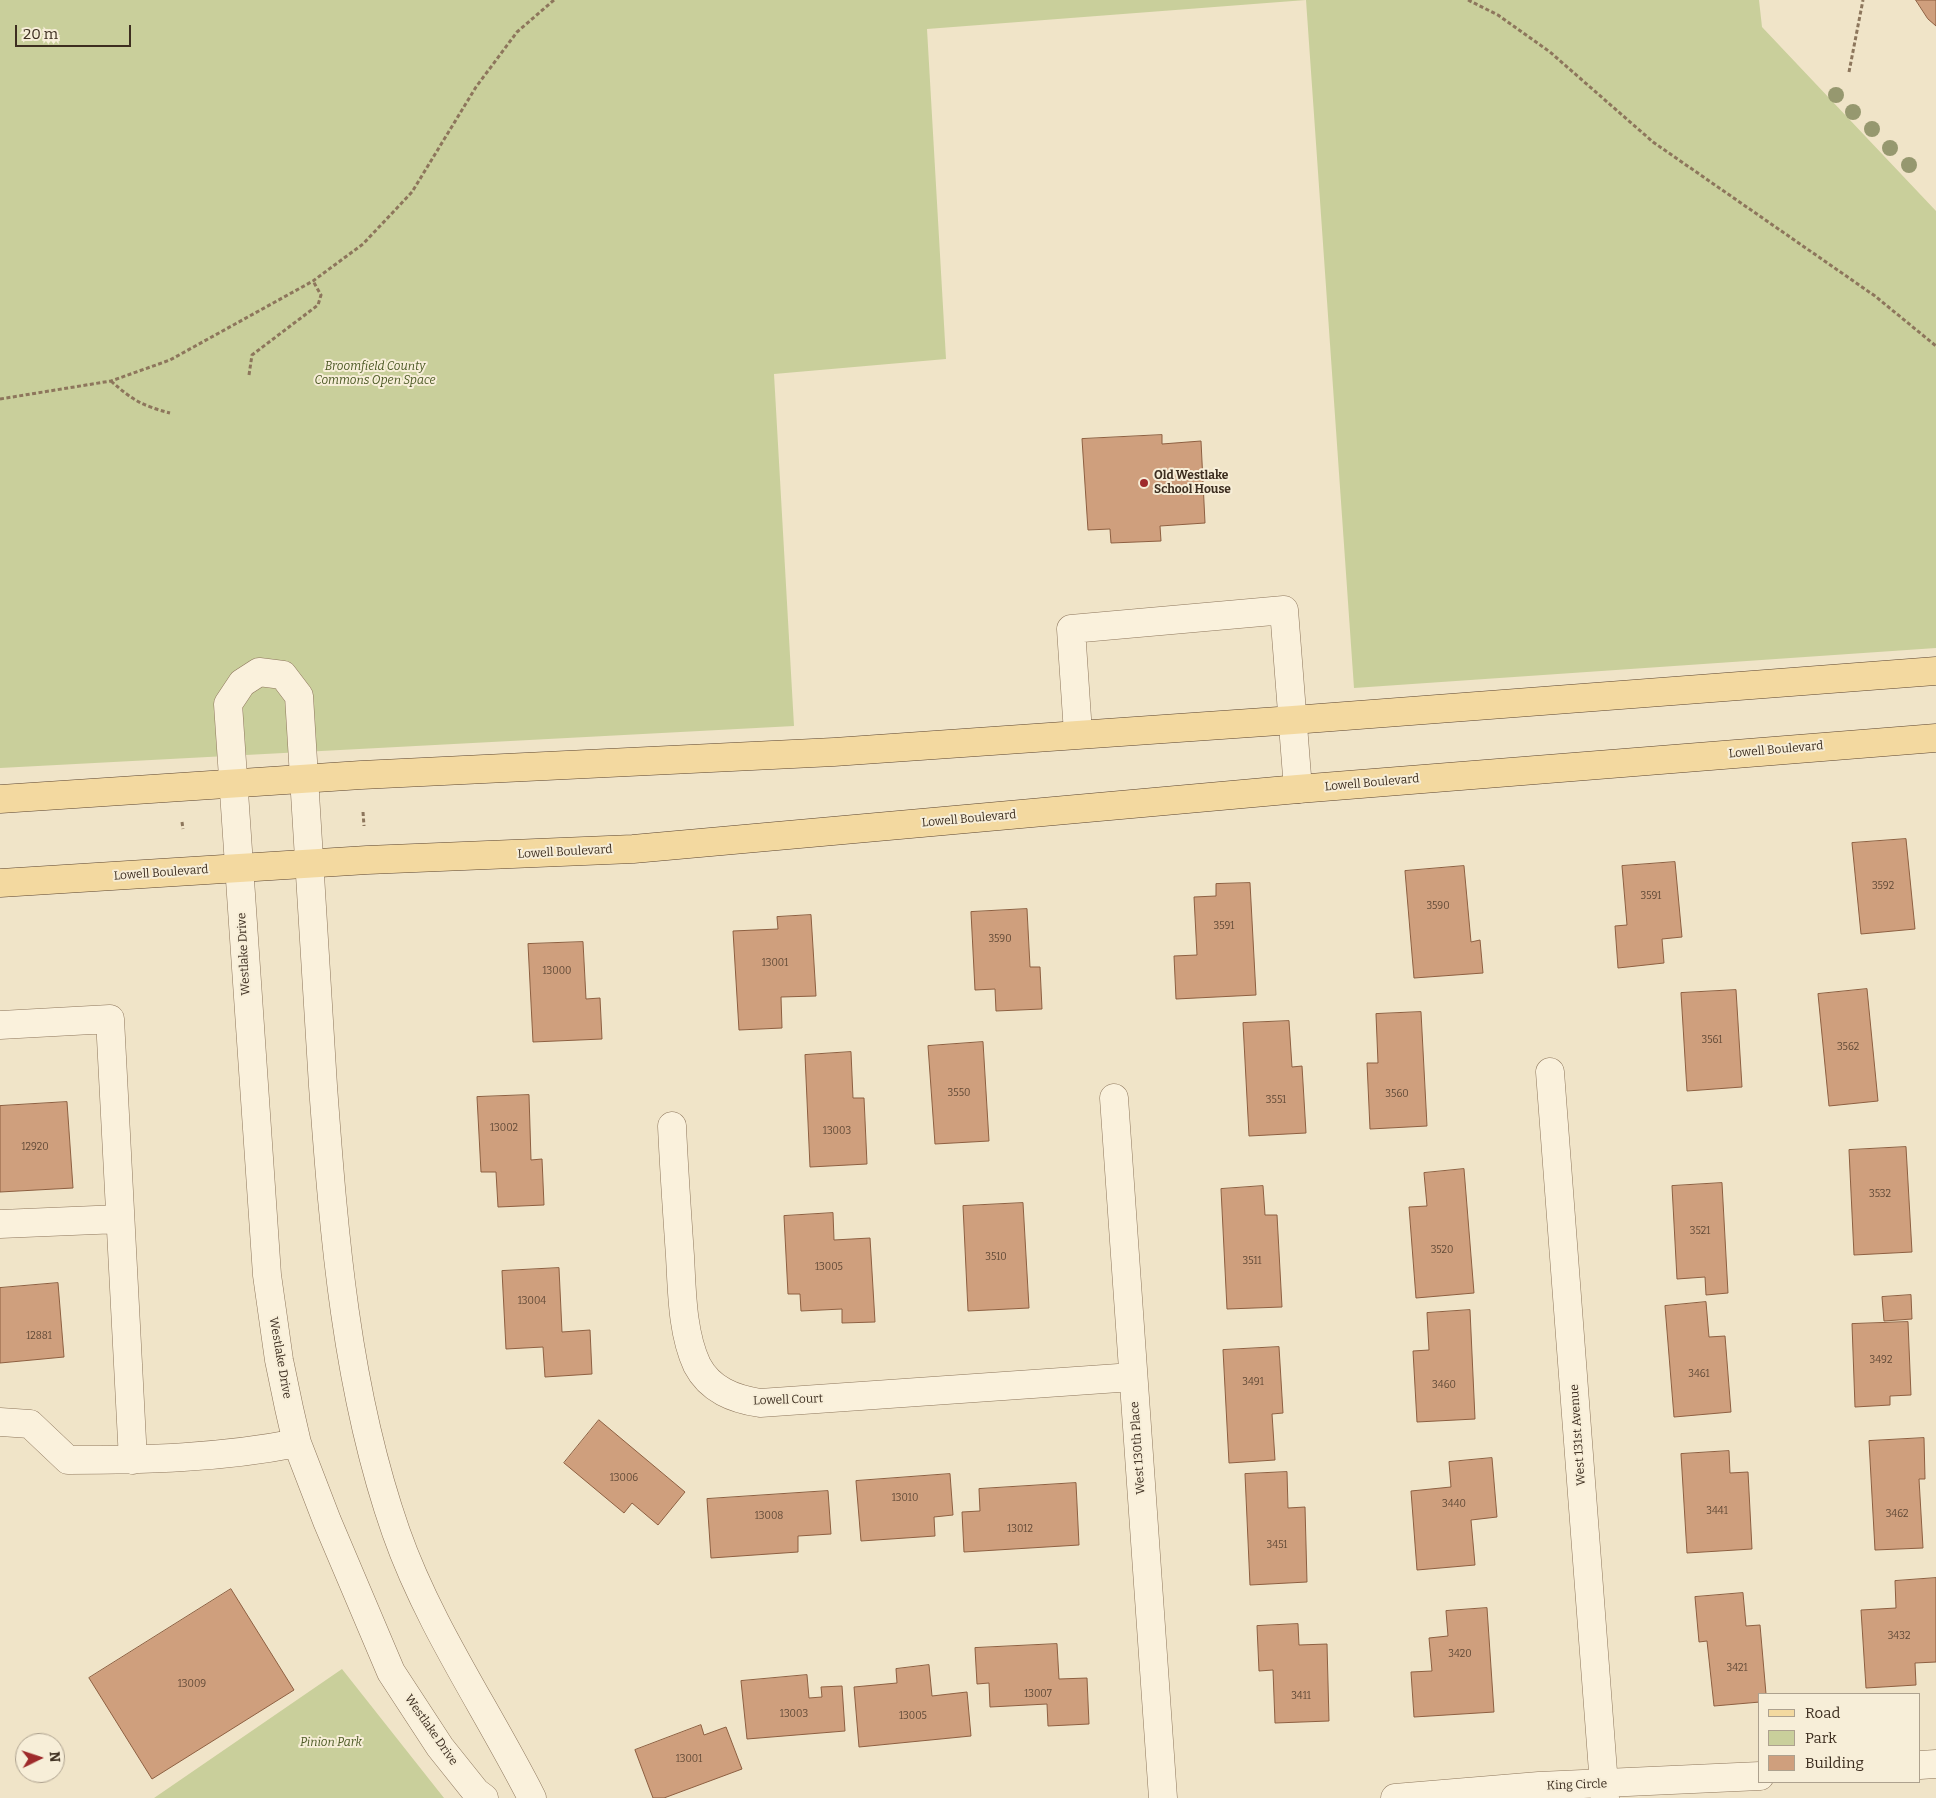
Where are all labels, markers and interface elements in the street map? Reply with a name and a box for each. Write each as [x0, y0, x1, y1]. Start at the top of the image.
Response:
scale bar [18, 15, 134, 47]
text: 20 m [23, 25, 58, 43]
park label: Broomfield County Commons Open Space [314, 360, 436, 388]
place label: Old Westlake School House [1154, 469, 1231, 497]
marker: Old Westlake School House [1138, 477, 1150, 489]
street label: Lowell Boulevard [1728, 739, 1824, 761]
street label: Lowell Boulevard [1324, 772, 1420, 794]
street label: Lowell Boulevard [921, 808, 1017, 830]
street label: Lowell Boulevard [517, 842, 613, 862]
street label: Lowell Boulevard [113, 863, 209, 883]
house number: 3592 [1872, 880, 1894, 892]
house number: 3591 [1641, 890, 1661, 902]
house number: 3590 [1426, 900, 1450, 912]
street label: Westlake Drive [235, 912, 253, 996]
house number: 3591 [1214, 920, 1234, 932]
house number: 3590 [988, 933, 1012, 945]
house number: 13001 [762, 957, 788, 969]
house number: 13000 [543, 965, 571, 977]
house number: 3561 [1702, 1034, 1722, 1046]
house number: 3562 [1837, 1041, 1859, 1053]
house number: 3550 [948, 1087, 970, 1099]
house number: 3560 [1385, 1088, 1409, 1100]
house number: 3551 [1266, 1094, 1286, 1106]
house number: 13002 [490, 1122, 518, 1134]
house number: 13003 [823, 1125, 851, 1137]
house number: 12920 [21, 1141, 49, 1153]
house number: 3532 [1869, 1188, 1891, 1200]
house number: 3521 [1690, 1225, 1710, 1237]
house number: 3520 [1431, 1244, 1453, 1256]
house number: 3510 [985, 1251, 1007, 1263]
house number: 3511 [1242, 1255, 1262, 1267]
house number: 13005 [815, 1261, 843, 1273]
house number: 13004 [518, 1295, 546, 1307]
street label: Westlake Drive [266, 1316, 294, 1400]
house number: 12881 [26, 1330, 52, 1342]
house number: 3492 [1870, 1354, 1892, 1366]
house number: 3461 [1688, 1368, 1710, 1380]
house number: 3491 [1242, 1376, 1264, 1388]
house number: 3460 [1432, 1379, 1456, 1391]
street label: West 131st Avenue [1567, 1384, 1589, 1486]
street label: Lowell Court [753, 1392, 823, 1408]
street label: West 130th Place [1128, 1401, 1148, 1495]
house number: 13006 [610, 1472, 638, 1484]
house number: 13010 [892, 1492, 918, 1504]
house number: 3440 [1442, 1498, 1466, 1510]
house number: 3441 [1706, 1505, 1728, 1517]
house number: 3462 [1886, 1508, 1908, 1520]
house number: 13008 [755, 1510, 783, 1522]
house number: 13012 [1007, 1523, 1033, 1535]
house number: 3451 [1267, 1539, 1287, 1551]
house number: 3432 [1888, 1630, 1910, 1642]
house number: 3420 [1448, 1648, 1472, 1660]
house number: 3421 [1726, 1662, 1748, 1674]
house number: 13009 [178, 1678, 206, 1690]
house number: 13007 [1024, 1688, 1052, 1700]
house number: 3411 [1291, 1690, 1311, 1702]
street label: Westlake Drive [401, 1692, 461, 1768]
legend [1758, 1693, 1921, 1783]
text: Road [1805, 1704, 1840, 1722]
house number: 13003 [780, 1708, 808, 1720]
house number: 13005 [899, 1710, 927, 1722]
text: Park [1805, 1729, 1837, 1747]
north arrow [15, 1733, 65, 1783]
park label: Pinion Park [300, 1736, 362, 1750]
text: N [46, 1751, 63, 1763]
house number: 13001 [676, 1753, 702, 1765]
text: Building [1805, 1754, 1864, 1772]
street label: King Circle [1546, 1777, 1608, 1793]

